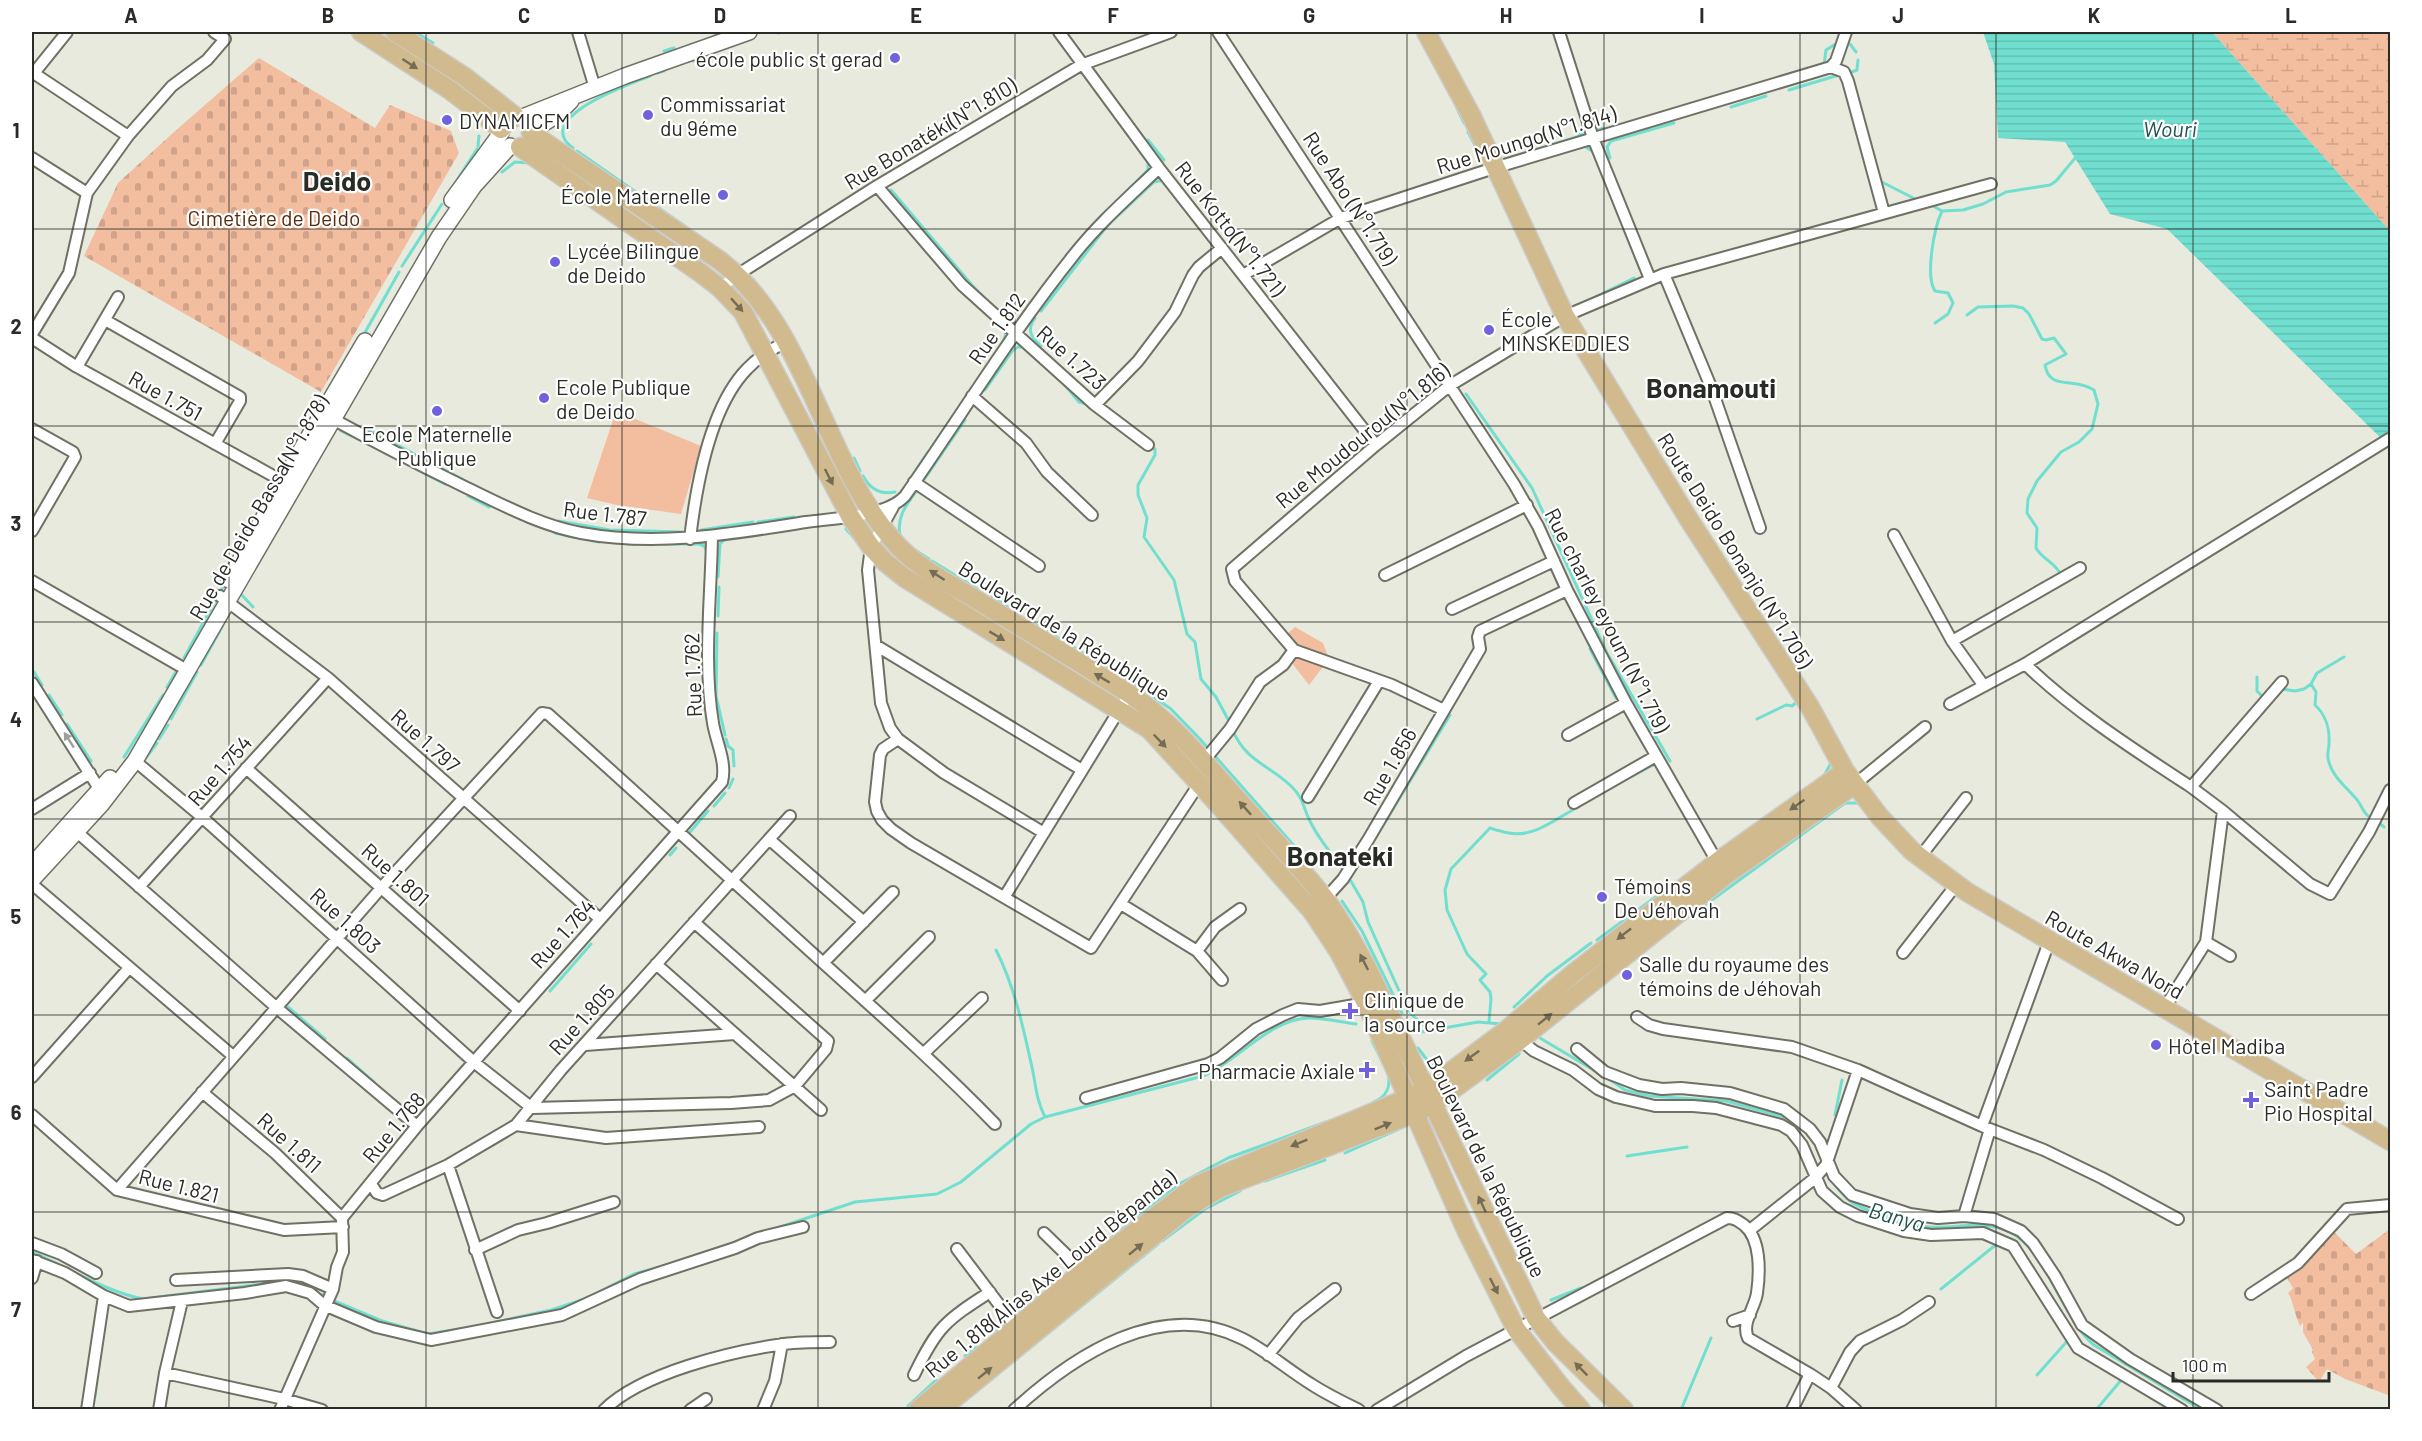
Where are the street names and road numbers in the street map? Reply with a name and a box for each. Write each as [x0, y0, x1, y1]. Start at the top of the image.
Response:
street label: Rue Bonatéki(N°1.810) [839, 71, 1021, 194]
street label: Rue Moungo(N°1.814) [1433, 100, 1619, 178]
street label: Rue Abo (N°1.719) [1299, 127, 1404, 270]
street label: Rue Kotto(N°1.721) [1171, 156, 1292, 301]
street label: Rue 1.812 [962, 287, 1030, 369]
street label: Rue 1.723 [1032, 319, 1112, 395]
street label: Rue Moudourou(N°1.816) [1270, 357, 1454, 513]
street label: Rue 1.751 [125, 365, 207, 425]
street label: Rue de Deido Bassa(N°1.878) [183, 390, 333, 624]
street label: Route Deido Bonanjo (N°1.705) [1653, 428, 1819, 673]
street label: Rue 1.787 [562, 496, 648, 531]
street label: Rue charley eyoum (N°1.719) [1540, 503, 1676, 737]
street label: Boulevard de la République [955, 555, 1175, 705]
street label: Rue 1.762 [678, 632, 706, 718]
street label: Rue 1.797 [387, 703, 465, 777]
street label: Rue 1.856 [1357, 723, 1421, 809]
street label: Rue 1.754 [182, 730, 256, 810]
street label: Rue 1.801 [357, 837, 435, 911]
street label: Rue 1.803 [306, 882, 386, 958]
street label: Rue 1.764 [524, 893, 600, 973]
street label: Route Akwa Nord [2041, 904, 2189, 1004]
street label: Rue 1.805 [543, 979, 619, 1059]
street label: Boulevard de la République [1422, 1051, 1552, 1281]
street label: Rue 1.768 [356, 1087, 430, 1167]
street label: Rue 1.811 [253, 1107, 327, 1177]
street label: Rue 1.821 [136, 1163, 222, 1207]
street label: Rue 1.818(Alias Axe Lourd Bépanda) [919, 1164, 1181, 1382]

